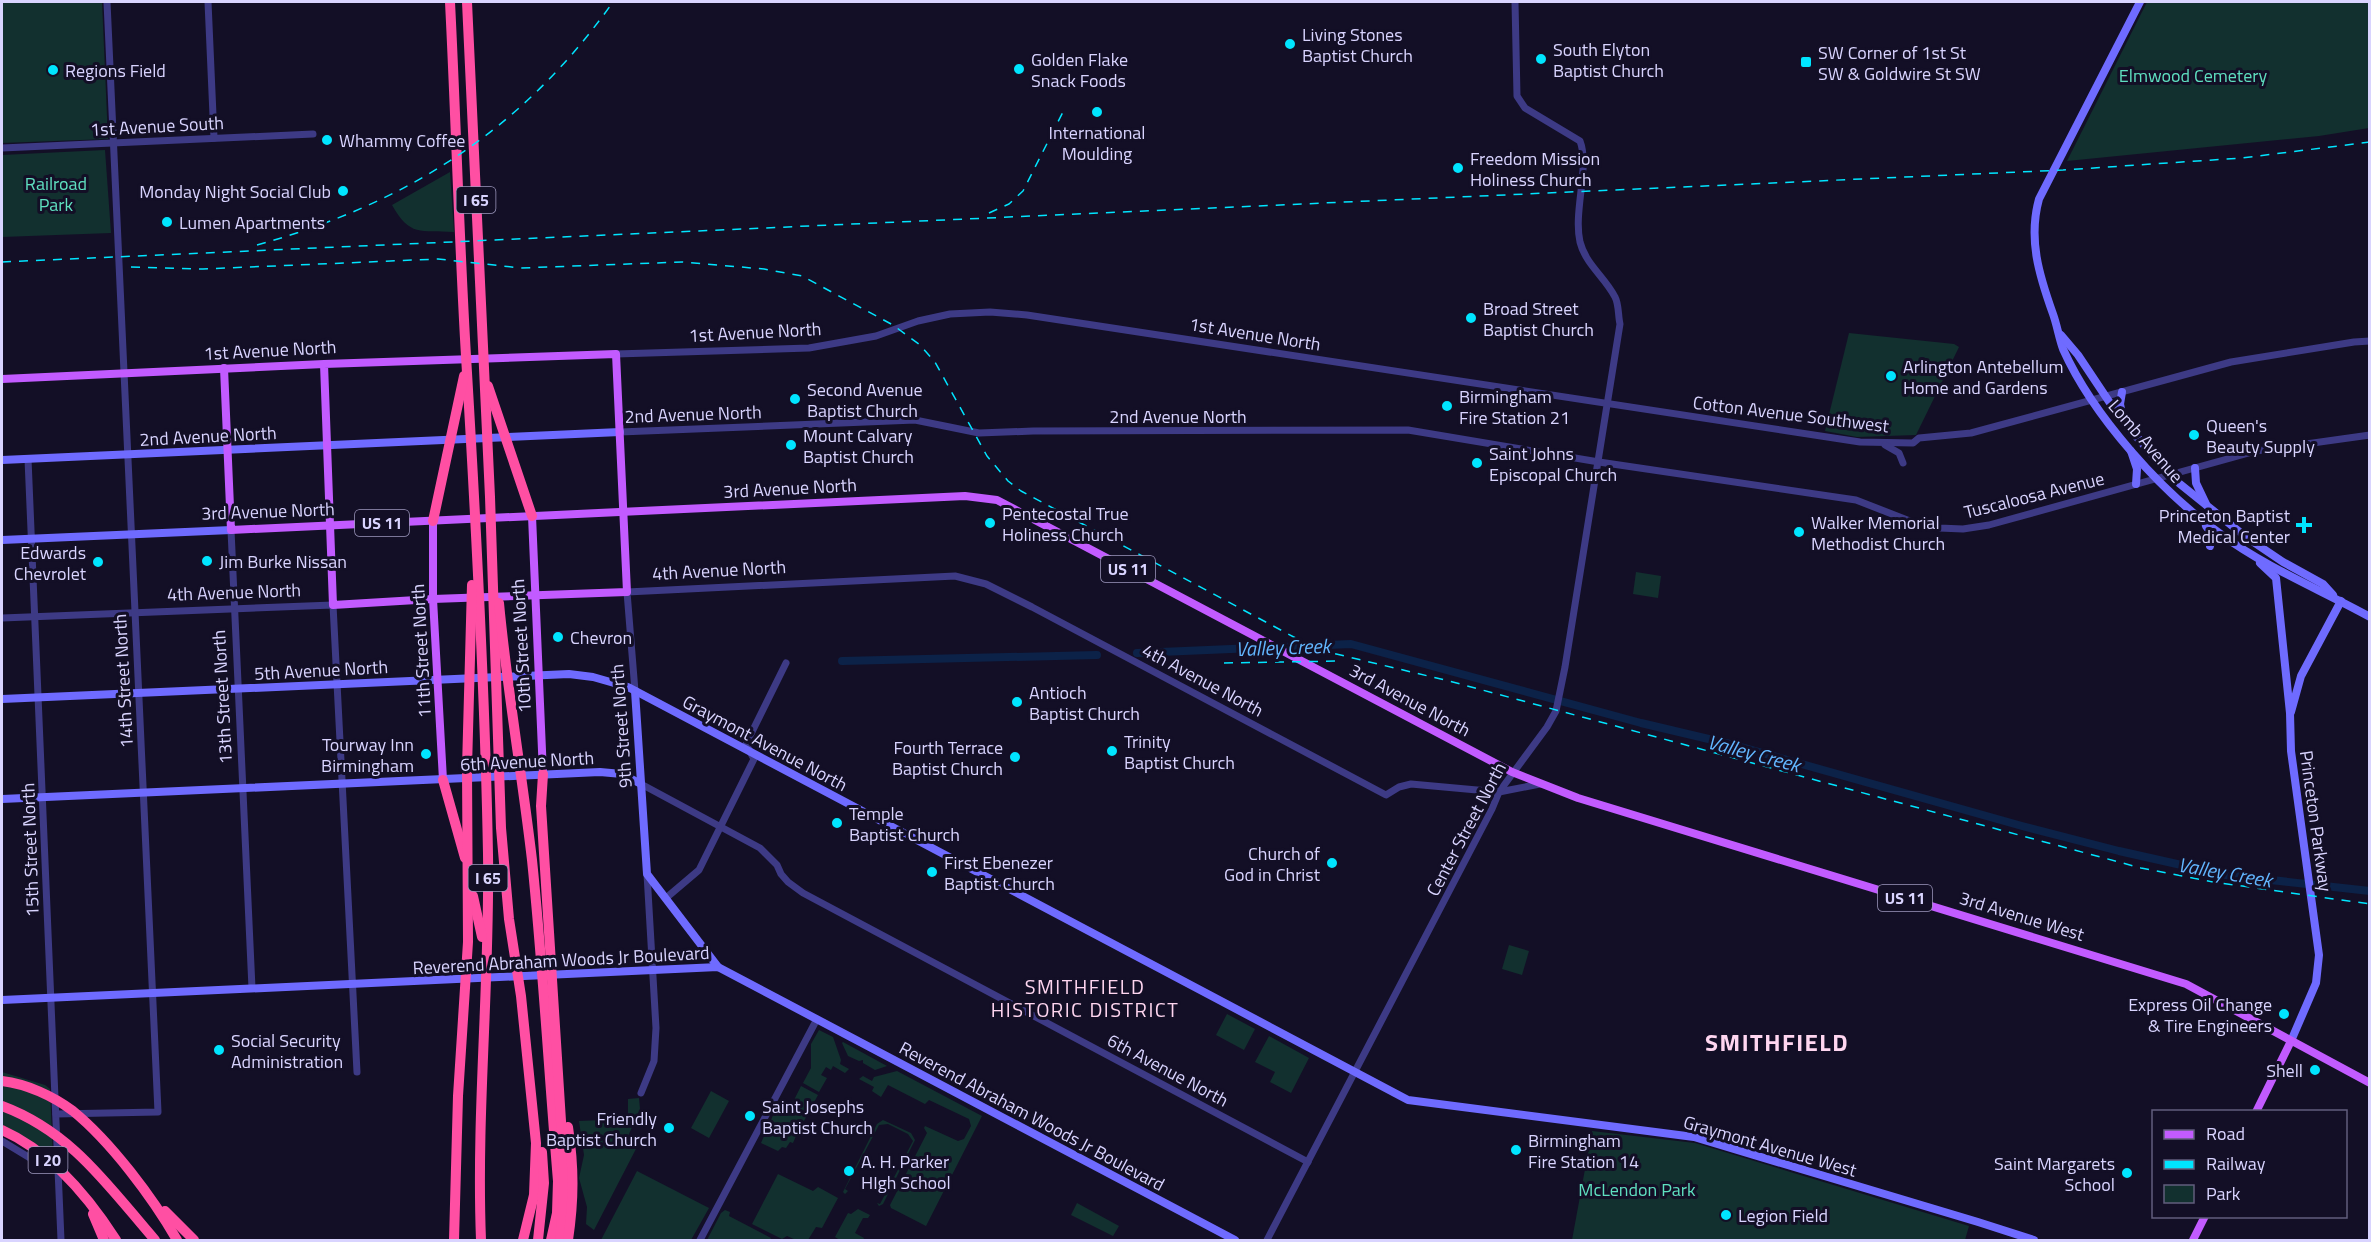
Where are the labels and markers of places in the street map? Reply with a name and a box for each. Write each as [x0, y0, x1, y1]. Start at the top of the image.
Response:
place label: Living Stones Baptist Church [1302, 21, 1413, 69]
place label: South Elyton Baptist Church [1553, 36, 1664, 84]
marker: Living Stones Baptist Church [1283, 37, 1297, 51]
place label: SW Corner of 1st St SW & Goldwire St SW [1818, 39, 1981, 87]
place label: Golden Flake Snack Foods [1031, 46, 1128, 94]
marker: South Elyton Baptist Church [1534, 52, 1548, 66]
marker: SW Corner of 1st St SW & Goldwire St SW [1799, 55, 1813, 69]
place label: Regions Field [65, 57, 166, 84]
marker: Golden Flake Snack Foods [1012, 62, 1026, 76]
marker: Regions Field [46, 63, 60, 77]
marker: International Moulding [1090, 105, 1104, 119]
place label: International Moulding [1049, 119, 1145, 167]
place label: Whammy Coffee [339, 127, 465, 154]
marker: Whammy Coffee [320, 133, 334, 147]
place label: Freedom Mission Holiness Church [1470, 145, 1600, 193]
marker: Freedom Mission Holiness Church [1451, 161, 1465, 175]
place label: Monday Night Social Club [139, 178, 331, 205]
marker: Monday Night Social Club [336, 184, 350, 198]
place label: Lumen Apartments [179, 209, 325, 236]
marker: Lumen Apartments [160, 215, 174, 229]
place label: Broad Street Baptist Church [1483, 295, 1594, 343]
marker: Broad Street Baptist Church [1464, 311, 1478, 325]
place label: Arlington Antebellum Home and Gardens [1903, 353, 2064, 401]
marker: Arlington Antebellum Home and Gardens [1884, 369, 1898, 383]
place label: Second Avenue Baptist Church [807, 376, 923, 424]
place label: Birmingham Fire Station 21 [1459, 383, 1570, 431]
marker: Second Avenue Baptist Church [788, 392, 802, 406]
marker: Birmingham Fire Station 21 [1440, 399, 1454, 413]
place label: Queen's Beauty Supply [2206, 412, 2315, 460]
place label: Mount Calvary Baptist Church [803, 422, 914, 470]
marker: Queen's Beauty Supply [2187, 428, 2201, 442]
marker: Mount Calvary Baptist Church [784, 438, 798, 452]
place label: Saint Johns Episcopal Church [1489, 440, 1617, 488]
marker: Saint Johns Episcopal Church [1470, 456, 1484, 470]
place label: Pentecostal True Holiness Church [1002, 500, 1129, 548]
place label: Princeton Baptist Medical Center [2159, 502, 2291, 550]
place label: Walker Memorial Methodist Church [1811, 509, 1945, 557]
marker: Pentecostal True Holiness Church [983, 516, 997, 530]
marker: Princeton Baptist Medical Center [2295, 516, 2313, 534]
marker: Walker Memorial Methodist Church [1792, 525, 1806, 539]
place label: Edwards Chevrolet [14, 539, 87, 587]
place label: Jim Burke Nissan [219, 548, 347, 575]
marker: Jim Burke Nissan [200, 554, 214, 568]
marker: Edwards Chevrolet [91, 555, 105, 569]
place label: Chevron [570, 624, 632, 651]
marker: Chevron [551, 630, 565, 644]
place label: Antioch Baptist Church [1029, 679, 1140, 727]
marker: Antioch Baptist Church [1010, 695, 1024, 709]
place label: Trinity Baptist Church [1124, 728, 1235, 776]
place label: Tourway Inn Birmingham [321, 731, 414, 779]
place label: Fourth Terrace Baptist Church [892, 734, 1003, 782]
marker: Trinity Baptist Church [1105, 744, 1119, 758]
marker: Tourway Inn Birmingham [419, 747, 433, 761]
marker: Fourth Terrace Baptist Church [1008, 750, 1022, 764]
place label: Temple Baptist Church [849, 800, 960, 848]
marker: Temple Baptist Church [830, 816, 844, 830]
place label: Church of God in Christ [1224, 840, 1321, 888]
place label: First Ebenezer Baptist Church [944, 849, 1055, 897]
marker: Church of God in Christ [1325, 856, 1339, 870]
marker: First Ebenezer Baptist Church [925, 865, 939, 879]
place label: Express Oil Change & Tire Engineers [2128, 991, 2272, 1039]
marker: Express Oil Change & Tire Engineers [2277, 1007, 2291, 1021]
place label: Social Security Administration [231, 1027, 343, 1075]
marker: Social Security Administration [212, 1043, 226, 1057]
place label: Shell [2266, 1057, 2303, 1084]
marker: Shell [2308, 1063, 2322, 1077]
place label: Saint Josephs Baptist Church [762, 1093, 873, 1141]
place label: Friendly Baptist Church [546, 1105, 657, 1153]
marker: Saint Josephs Baptist Church [743, 1109, 757, 1123]
marker: Friendly Baptist Church [662, 1121, 676, 1135]
place label: Birmingham Fire Station 14 [1528, 1127, 1639, 1175]
marker: Birmingham Fire Station 14 [1509, 1143, 1523, 1157]
place label: A. H. Parker HIgh School [861, 1148, 951, 1196]
place label: Saint Margarets School [1994, 1150, 2115, 1198]
marker: A. H. Parker HIgh School [842, 1164, 856, 1178]
marker: Saint Margarets School [2120, 1166, 2134, 1180]
place label: Legion Field [1738, 1202, 1828, 1229]
marker: Legion Field [1719, 1208, 1733, 1222]

